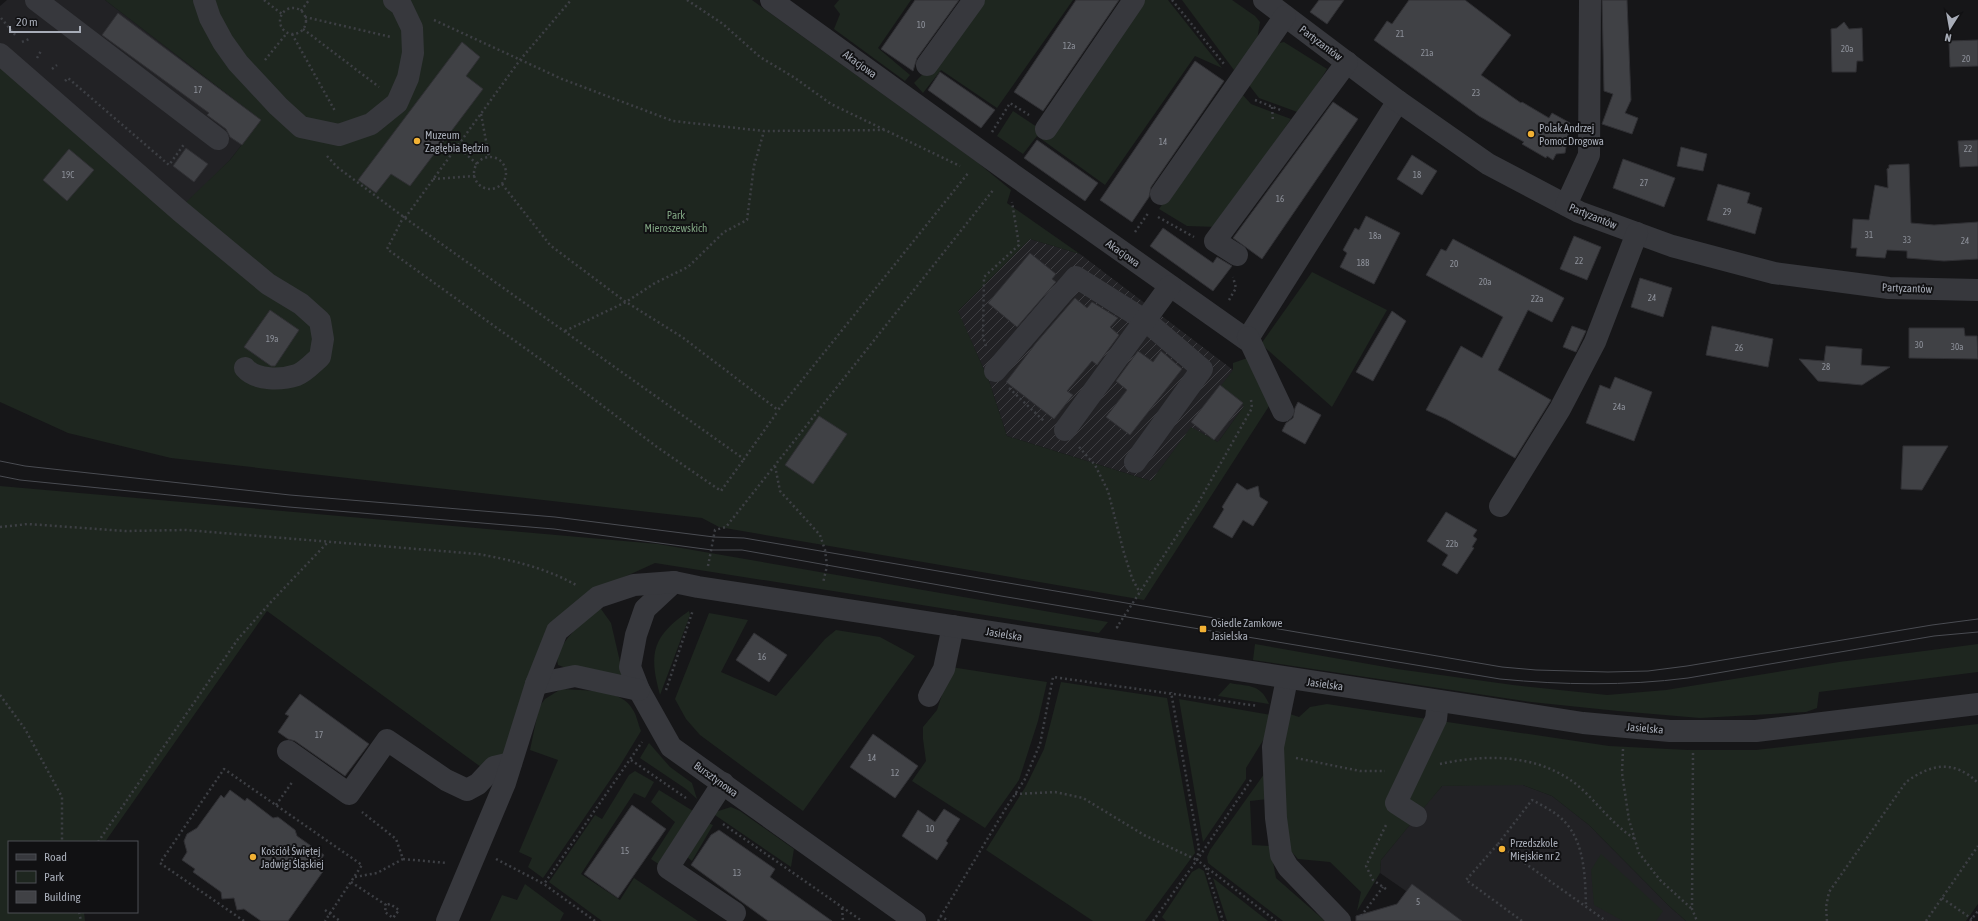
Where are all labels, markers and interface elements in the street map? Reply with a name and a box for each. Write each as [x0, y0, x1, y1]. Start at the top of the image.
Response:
scale bar [10, 8, 80, 34]
north arrow [1930, 8, 1970, 48]
text: 20 m [16, 15, 38, 29]
house number: 10 [917, 20, 925, 30]
street label: Partyzantów [1297, 23, 1345, 63]
house number: 21 [1396, 29, 1404, 39]
text: N [1944, 31, 1952, 44]
house number: 12a [1063, 41, 1075, 51]
house number: 20a [1841, 44, 1853, 54]
street label: Akacjowa [841, 48, 879, 80]
house number: 21a [1421, 48, 1433, 58]
house number: 20 [1962, 54, 1970, 64]
house number: 17 [194, 85, 202, 95]
house number: 23 [1472, 88, 1480, 98]
place label: Polak Andrzej Pomoc Drogowa [1539, 122, 1604, 147]
place label: Muzeum Zagłębia Będzin [425, 129, 489, 154]
marker: Polak Andrzej Pomoc Drogowa [1526, 129, 1536, 139]
marker: Muzeum Zagłębia Będzin [412, 136, 422, 146]
house number: 14 [1159, 137, 1167, 147]
house number: 22 [1964, 144, 1972, 154]
house number: 19C [62, 170, 74, 180]
house number: 18 [1413, 170, 1421, 180]
house number: 27 [1640, 178, 1648, 188]
house number: 16 [1276, 194, 1284, 204]
street label: Partyzantów [1567, 201, 1619, 231]
house number: 29 [1723, 207, 1731, 217]
park label: Park Mieroszewskich [645, 209, 707, 234]
house number: 31 [1865, 230, 1873, 240]
house number: 18a [1369, 231, 1381, 241]
house number: 33 [1903, 235, 1911, 245]
house number: 24 [1961, 236, 1969, 246]
street label: Akacjowa [1104, 237, 1142, 269]
house number: 22 [1575, 256, 1583, 266]
house number: 18B [1357, 258, 1370, 268]
house number: 20 [1450, 259, 1458, 269]
house number: 20a [1479, 277, 1491, 287]
street label: Partyzantów [1882, 281, 1933, 295]
house number: 24 [1648, 293, 1656, 303]
house number: 22a [1531, 294, 1543, 304]
house number: 19a [266, 334, 278, 344]
house number: 30 [1915, 340, 1923, 350]
house number: 30a [1951, 342, 1963, 352]
house number: 26 [1735, 343, 1743, 353]
house number: 28 [1822, 362, 1830, 372]
house number: 24a [1613, 402, 1625, 412]
house number: 22b [1446, 539, 1458, 549]
place label: Osiedle Zamkowe Jasielska [1211, 617, 1282, 642]
marker: Osiedle Zamkowe Jasielska [1198, 624, 1208, 634]
street label: Jasielska [985, 625, 1023, 643]
house number: 16 [758, 652, 766, 662]
street label: Jasielska [1306, 675, 1344, 693]
street label: Jasielska [1626, 720, 1664, 736]
house number: 17 [315, 730, 323, 740]
house number: 14 [868, 753, 876, 763]
street label: Bursztynowa [692, 759, 740, 799]
house number: 12 [891, 768, 899, 778]
house number: 10 [926, 824, 934, 834]
place label: Przedszkole Miejskie nr 2 [1510, 837, 1560, 862]
legend [8, 841, 138, 913]
marker: Przedszkole Miejskie nr 2 [1497, 844, 1507, 854]
place label: Kościół Świętej Jadwigi Śląskiej [261, 845, 324, 870]
house number: 15 [621, 846, 629, 856]
text: Road [44, 850, 67, 864]
marker: Kościół Świętej Jadwigi Śląskiej [248, 852, 258, 862]
house number: 13 [733, 868, 741, 878]
text: Park [44, 870, 65, 884]
text: Building [44, 890, 82, 904]
house number: 5 [1416, 897, 1420, 907]

